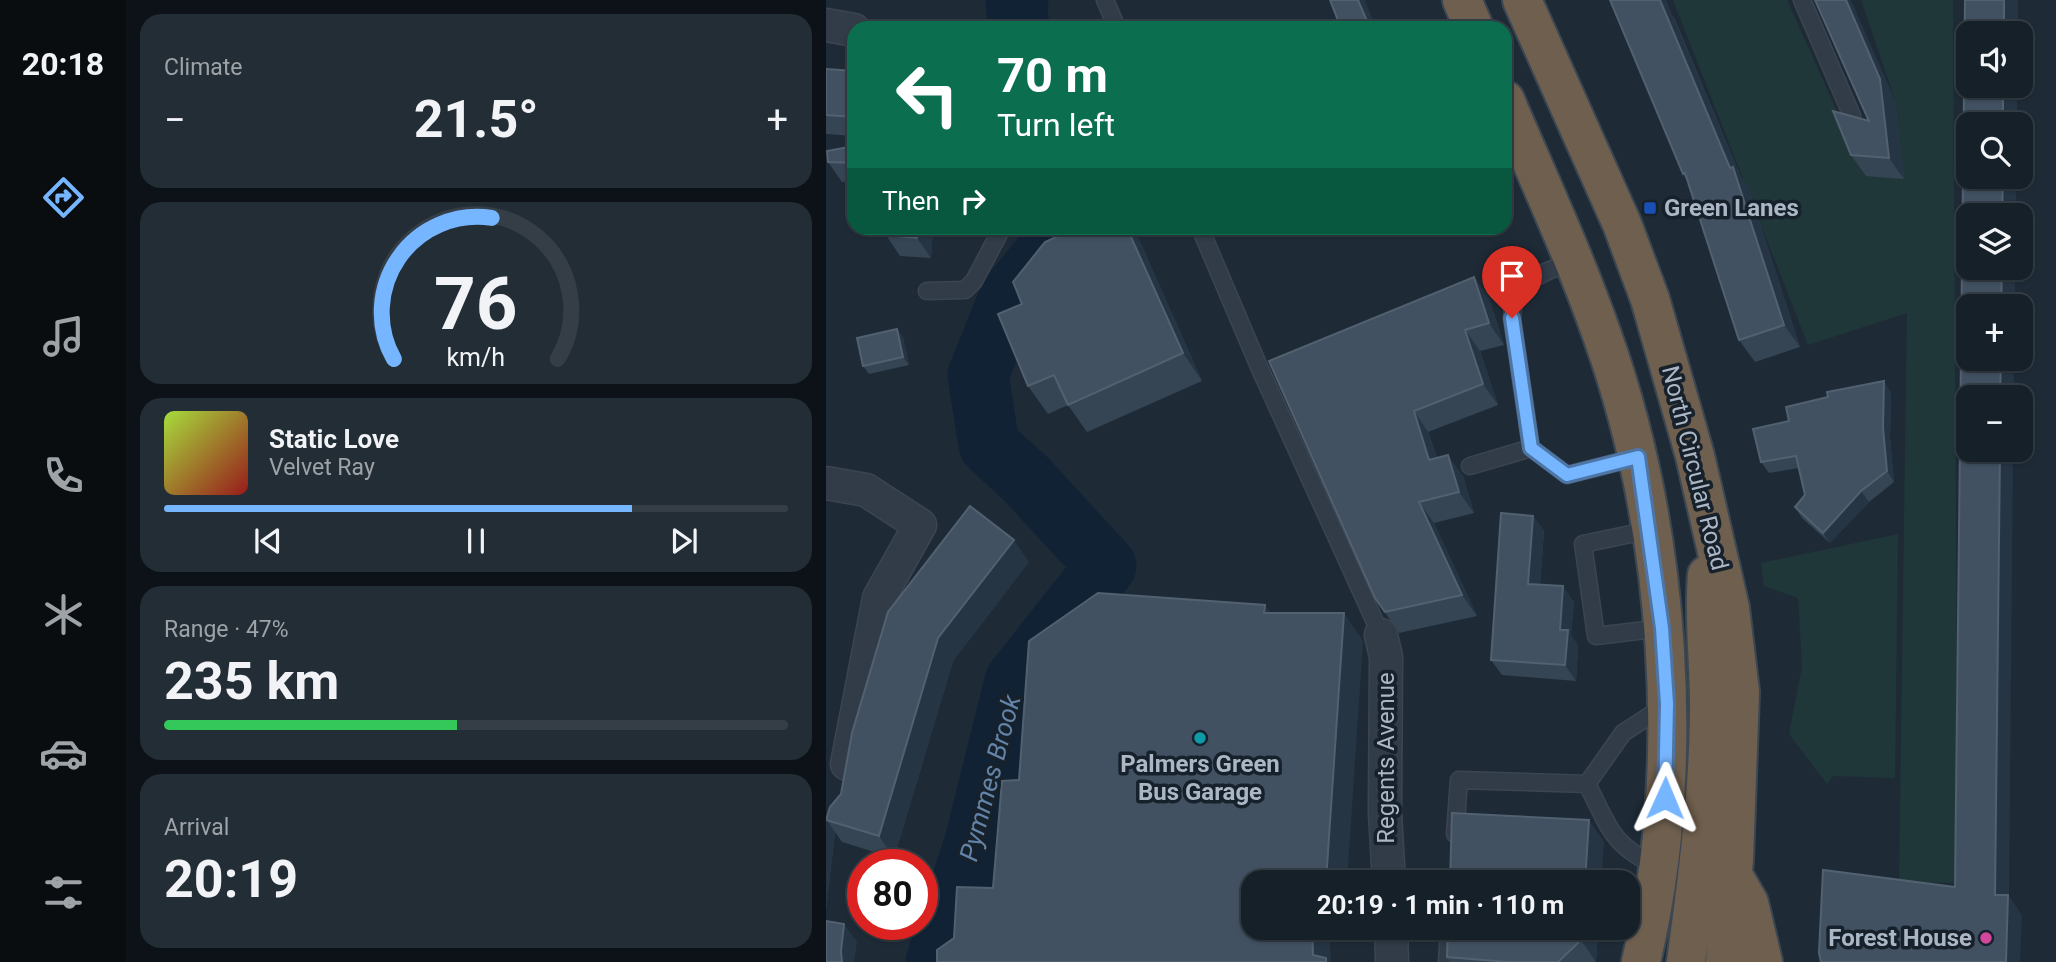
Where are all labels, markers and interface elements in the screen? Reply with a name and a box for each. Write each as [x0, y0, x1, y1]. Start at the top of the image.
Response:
map controls [1956, 21, 2033, 462]
button: sound [1956, 21, 2033, 98]
text: 20:18 [22, 45, 104, 83]
text: 70 m [997, 47, 1108, 104]
icon: left [882, 49, 973, 140]
text: Climate [164, 54, 243, 81]
text: 21.5° [414, 89, 539, 150]
text: − [164, 98, 186, 142]
text: + [766, 98, 788, 142]
text: Turn left [997, 106, 1115, 144]
button: search [1956, 112, 2033, 189]
icon: directions [39, 173, 88, 222]
icon: right [954, 182, 992, 220]
text: Then [882, 186, 940, 216]
place label: Green Lanes [1664, 194, 1799, 222]
marker: Green Lanes [1642, 200, 1658, 216]
button: layers [1956, 203, 2033, 280]
pin [1482, 246, 1542, 318]
icon: arrive [1493, 257, 1531, 295]
text: 76 [434, 261, 518, 347]
button: + [1956, 294, 2033, 371]
icon: music [39, 312, 88, 361]
text: km/h [447, 343, 505, 372]
street label: North Circular Road [1656, 363, 1734, 573]
button: − [1956, 385, 2033, 462]
text: Static Love [269, 424, 399, 454]
icon: phone [39, 451, 88, 500]
text: Velvet Ray [269, 454, 375, 481]
icon: previous [249, 522, 287, 560]
icon: pause [457, 522, 495, 560]
icon: next [665, 522, 703, 560]
icon: climate [39, 590, 88, 639]
text: Range · 47% [164, 616, 289, 643]
text: 235 km [164, 651, 339, 712]
street label: Regents Avenue [1372, 672, 1400, 844]
water label: Pymmes Brook [953, 691, 1027, 864]
icon: car [39, 729, 88, 778]
marker: Palmers Green Bus Garage [1192, 730, 1208, 746]
place label: Palmers Green Bus Garage [1120, 750, 1280, 806]
position arrow [1628, 761, 1702, 835]
text: Arrival [164, 814, 229, 841]
text: 20:19 [164, 849, 298, 910]
speed limit sign: 80 [847, 849, 938, 940]
icon: filters [39, 868, 88, 917]
text: 20:19 · 1 min · 110 m [1317, 890, 1564, 920]
place label: Forest House [1828, 924, 1972, 952]
marker: Forest House [1978, 930, 1994, 946]

